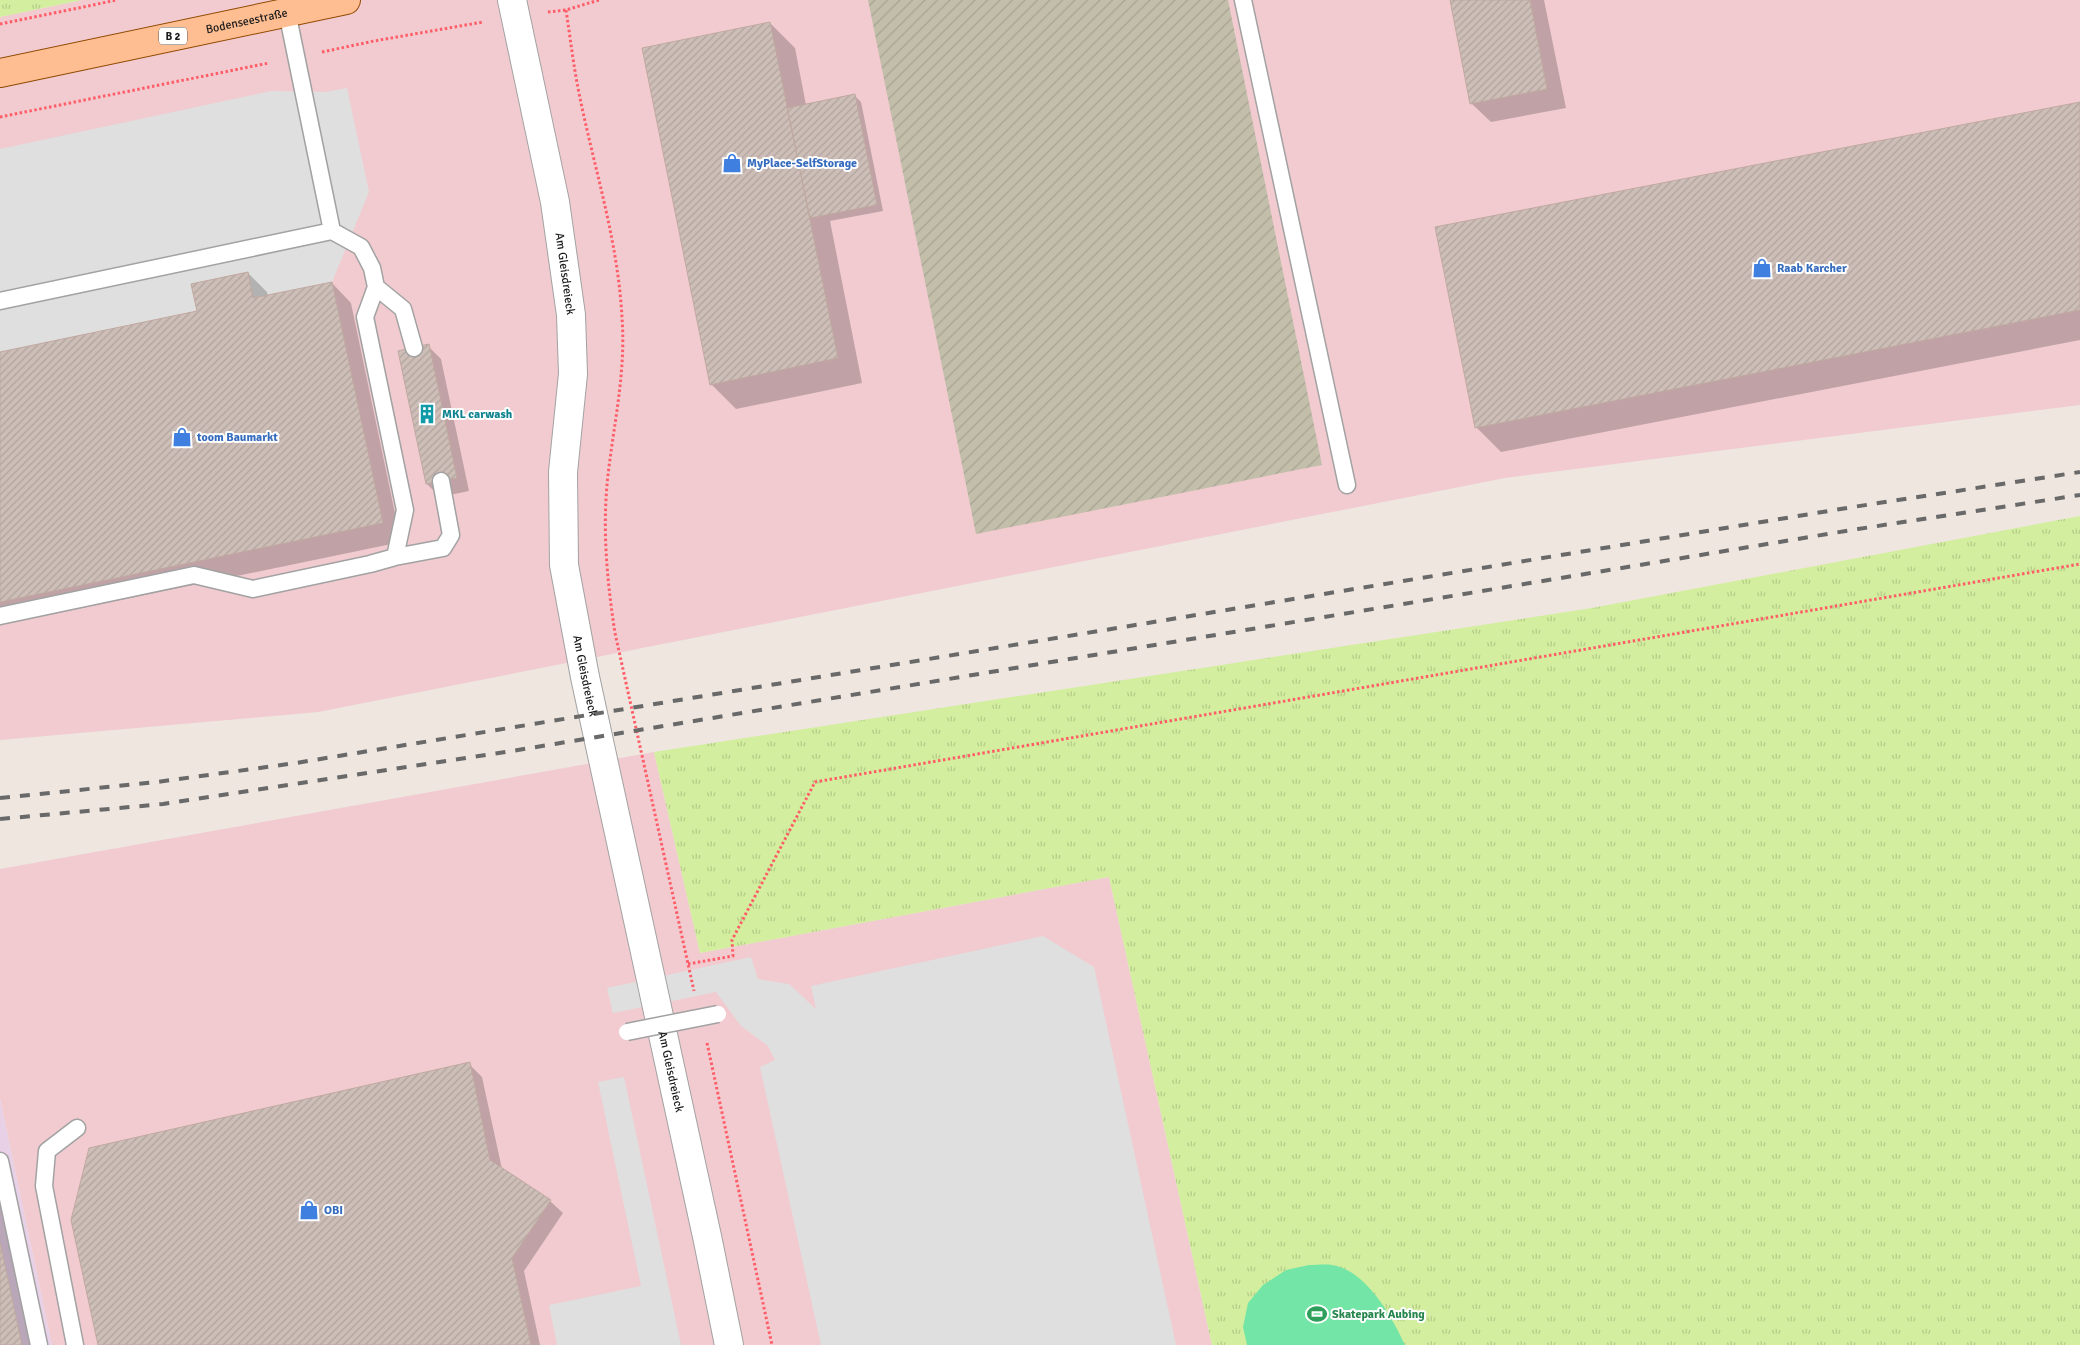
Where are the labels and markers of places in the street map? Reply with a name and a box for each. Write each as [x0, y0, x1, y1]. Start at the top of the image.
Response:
shop icon: MyPlace-SelfStorage [721, 152, 743, 174]
place label: MyPlace-SelfStorage [747, 156, 857, 171]
shop icon: Raab Karcher [1751, 257, 1773, 279]
place label: Raab Karcher [1777, 261, 1847, 276]
building icon: MKL carwash [416, 403, 438, 425]
place label: MKL carwash [442, 407, 513, 422]
shop icon: toom Baumarkt [171, 426, 193, 448]
place label: toom Baumarkt [196, 430, 278, 445]
shop icon: OBI [298, 1199, 320, 1221]
place label: OBI [324, 1203, 343, 1218]
sports icon: Skatepark Aubing [1306, 1303, 1328, 1325]
place label: Skatepark Aubing [1332, 1307, 1425, 1322]

